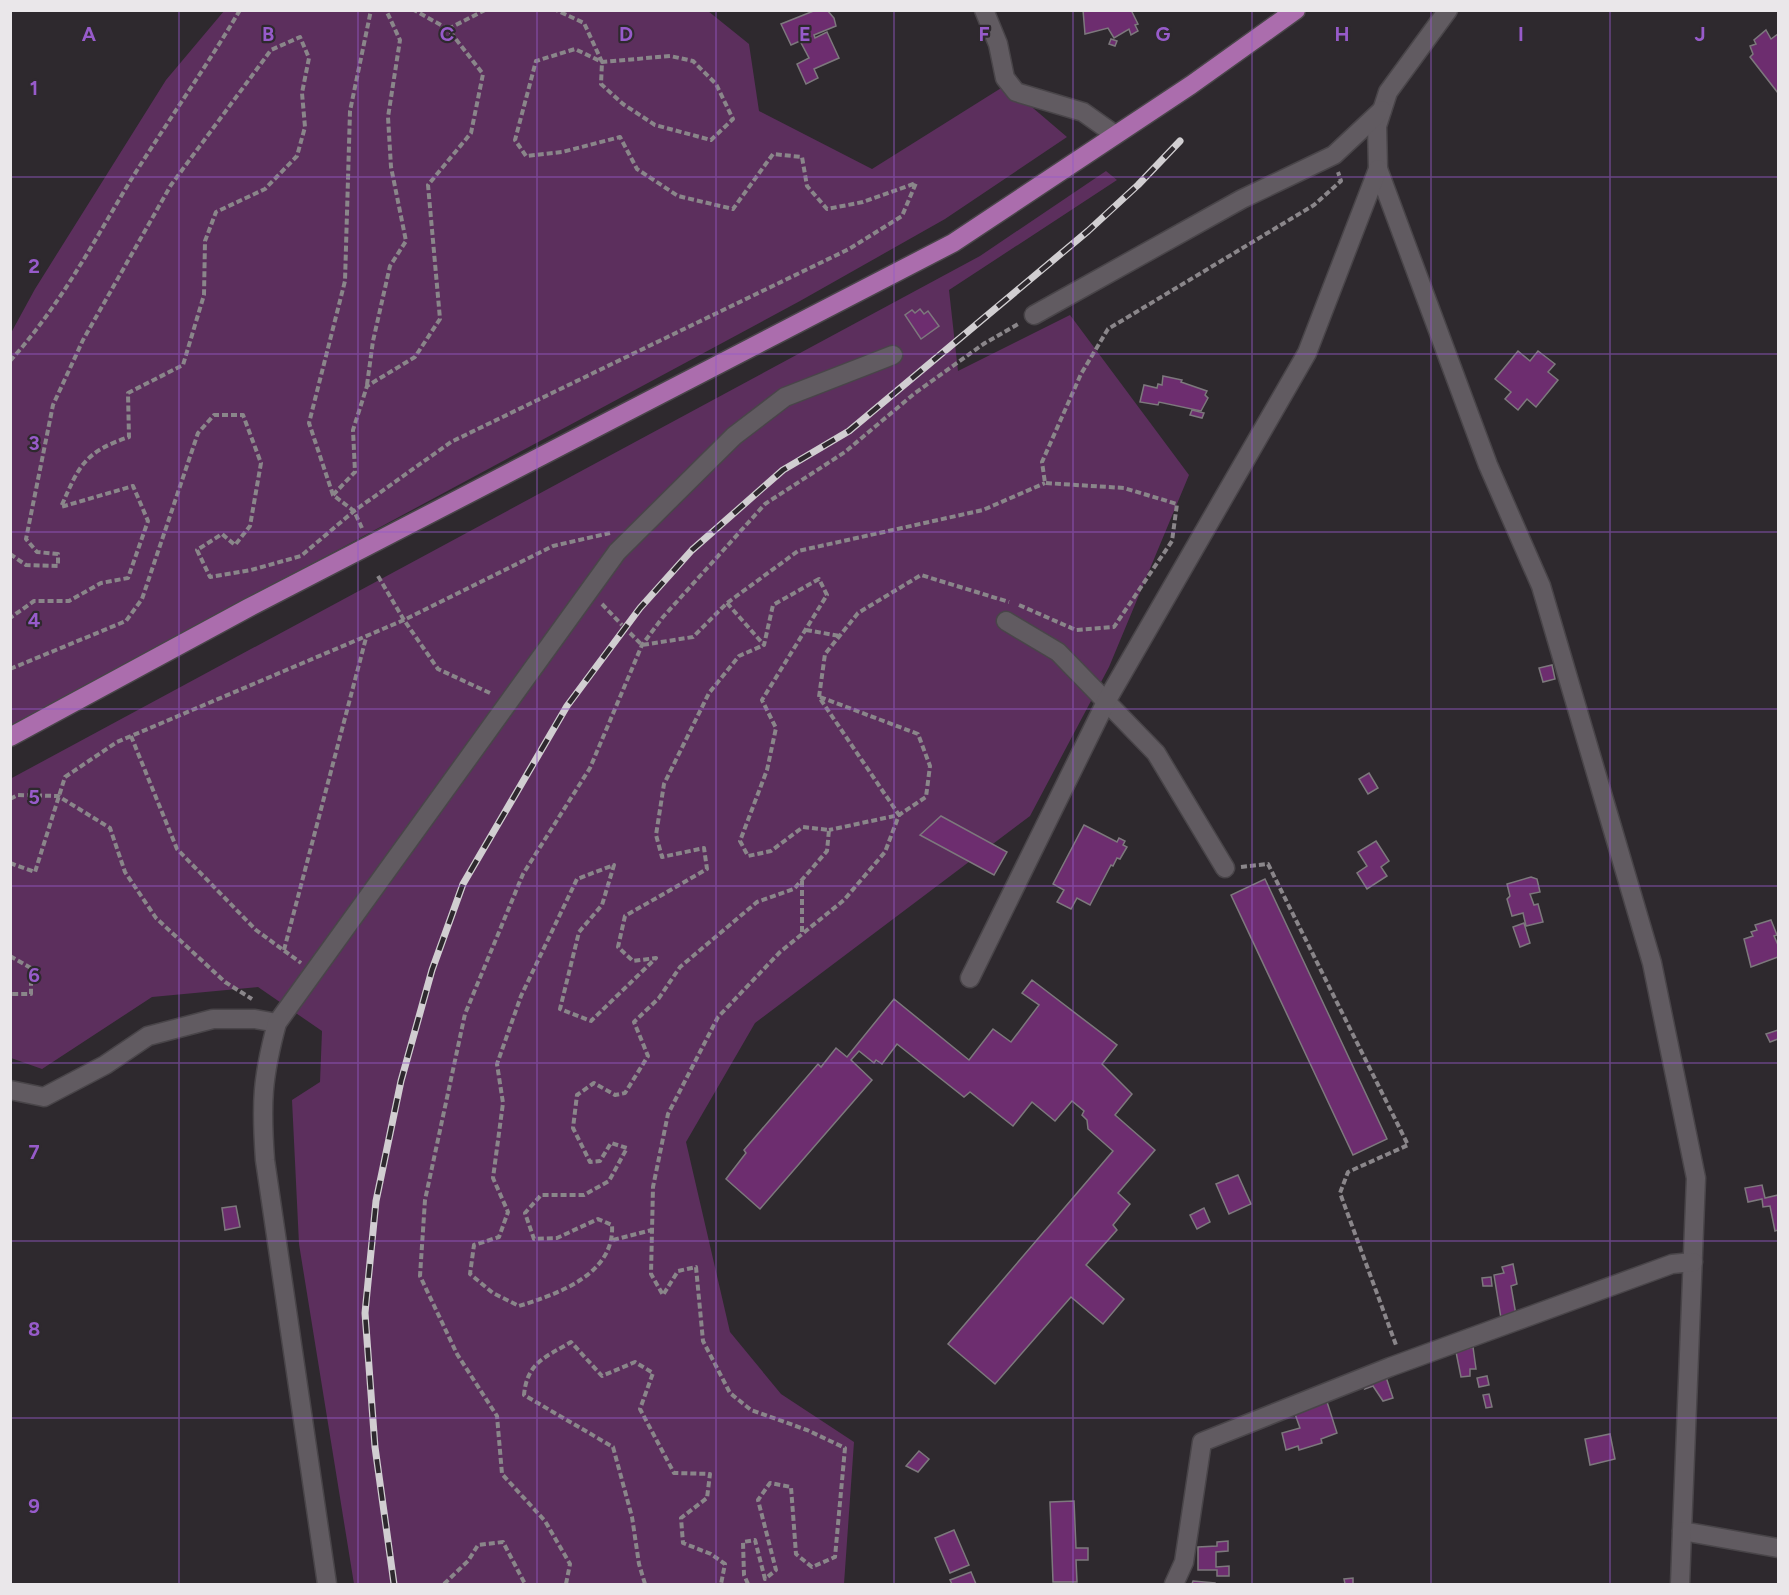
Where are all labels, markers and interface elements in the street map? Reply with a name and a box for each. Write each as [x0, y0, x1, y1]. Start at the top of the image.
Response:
text: A [82, 22, 97, 46]
text: B [262, 22, 274, 46]
text: C [440, 22, 454, 46]
text: D [619, 22, 633, 46]
text: E [799, 22, 811, 46]
text: F [978, 22, 990, 46]
text: G [1156, 22, 1171, 46]
text: H [1335, 22, 1350, 46]
text: I [1518, 22, 1524, 46]
text: J [1694, 22, 1706, 46]
text: 1 [30, 76, 38, 100]
text: 2 [28, 254, 40, 278]
text: 3 [28, 431, 40, 455]
text: 4 [28, 608, 41, 632]
text: 5 [28, 785, 40, 809]
text: 6 [28, 963, 40, 987]
text: 7 [28, 1140, 40, 1164]
text: 8 [28, 1317, 40, 1341]
text: 9 [28, 1494, 40, 1518]

